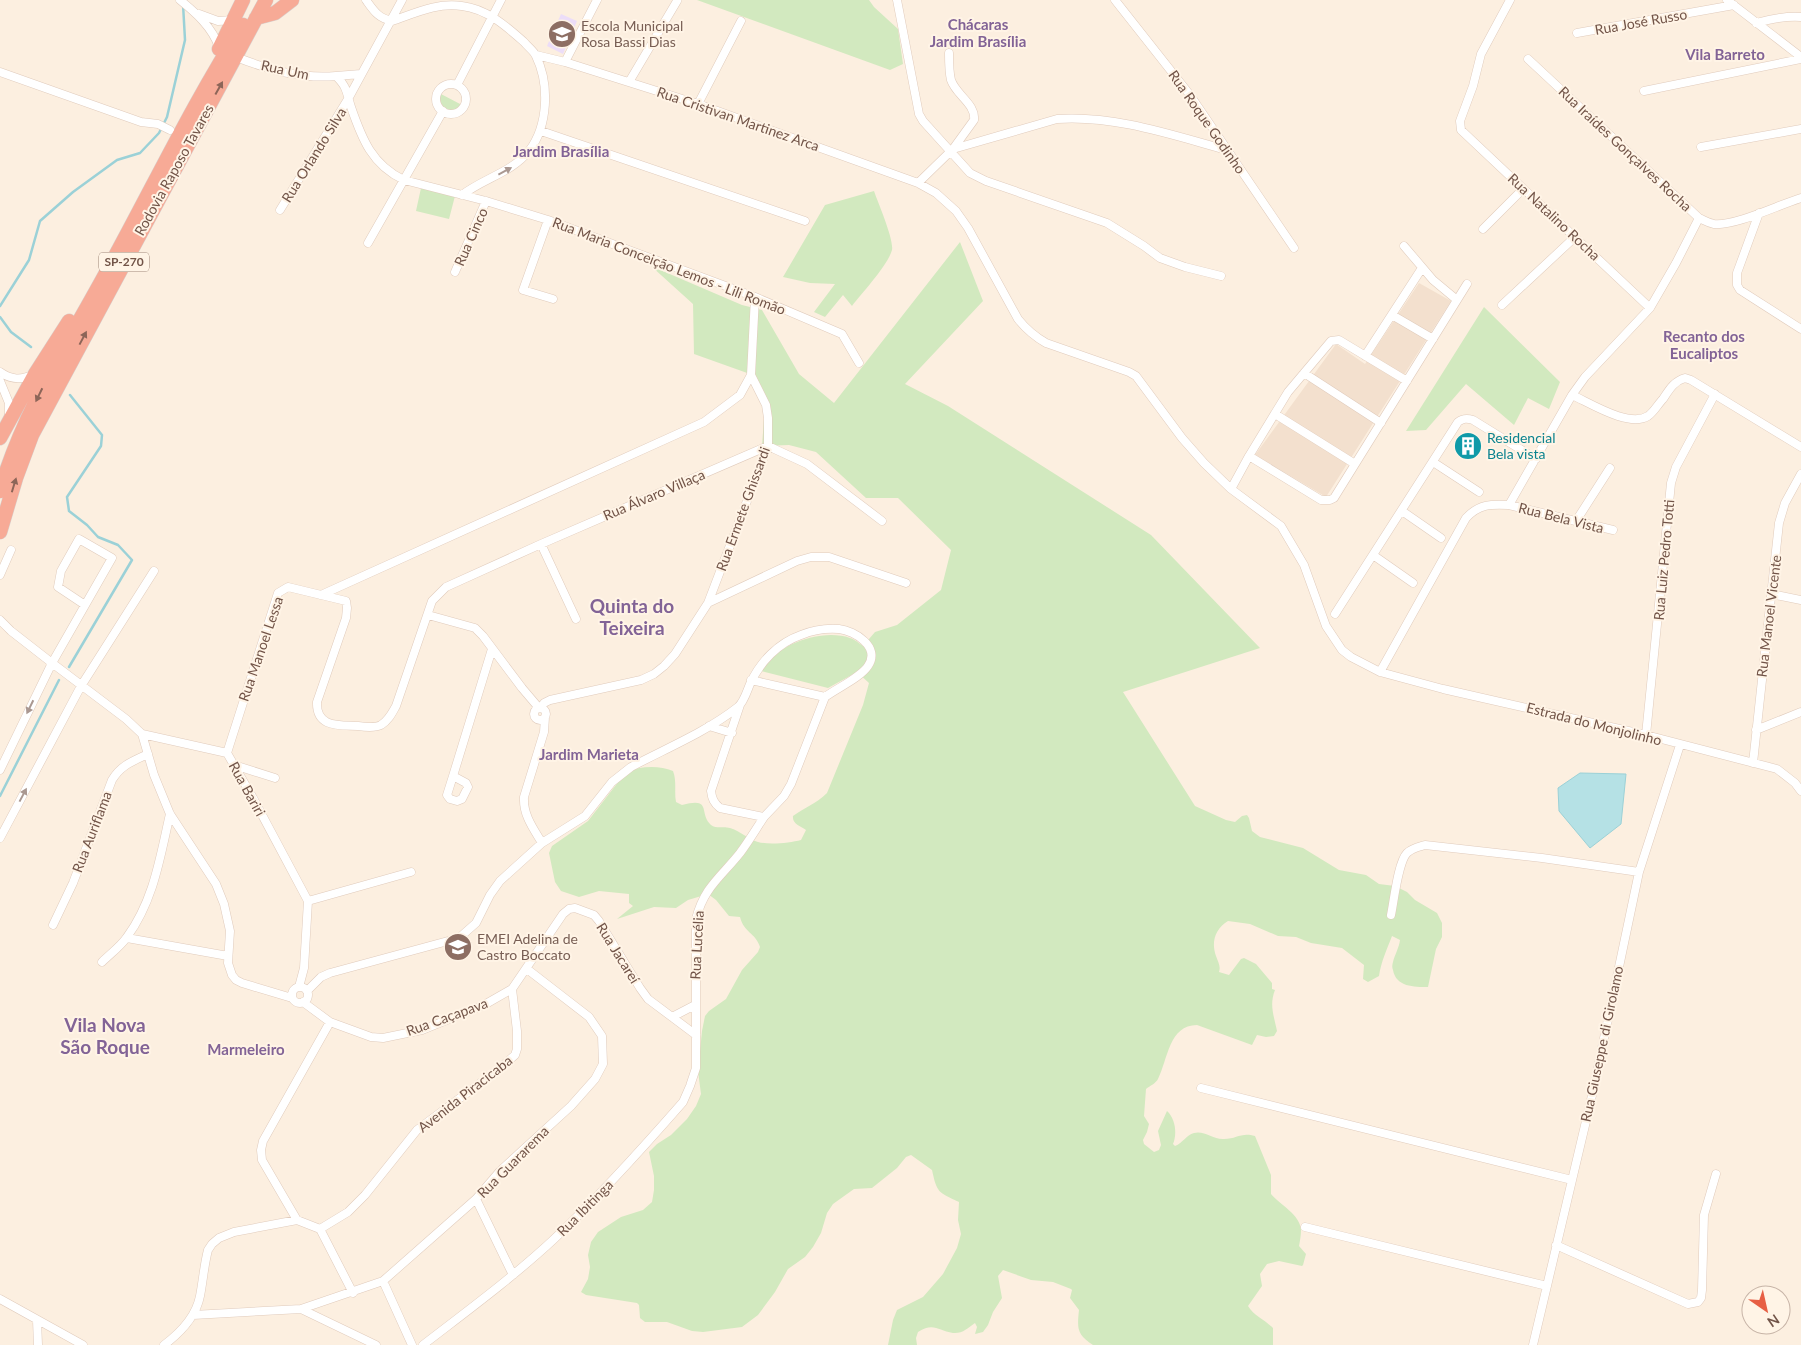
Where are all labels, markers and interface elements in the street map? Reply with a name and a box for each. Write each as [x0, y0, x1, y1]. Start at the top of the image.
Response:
street label: Rua José Russo [1593, 5, 1688, 38]
district label: Chácaras Jardim Brasília [930, 15, 1026, 50]
place label: Escola Municipal Rosa Bassi Dias [581, 17, 683, 50]
school or university icon: Escola Municipal Rosa Bassi Dias [547, 19, 577, 49]
district label: Vila Barreto [1684, 45, 1765, 63]
street label: Rua Um [260, 56, 311, 83]
street label: Rua Roque Godinho [1165, 67, 1250, 177]
one-way arrow [215, 80, 223, 95]
street label: Rua Cristivan Martinez Arca [655, 83, 822, 154]
street label: Rua Iraídes Gonçalves Rocha [1555, 83, 1695, 215]
street label: Rodovia Raposo Tavares [130, 101, 217, 238]
street label: Rua Orlando Silva [278, 104, 350, 205]
district label: Jardim Brasília [513, 142, 609, 160]
one-way arrow [498, 167, 511, 176]
street label: Rua Natalino Rocha [1505, 170, 1604, 264]
street label: Rua Cinco [450, 205, 491, 269]
street label: Rua Maria Conceição Lemos - Lili Romão [550, 213, 788, 318]
road number: SP-270 [99, 252, 149, 272]
district label: Recanto dos Eucaliptos [1663, 327, 1745, 362]
one-way arrow [79, 331, 87, 345]
one-way arrow [35, 388, 43, 402]
place label: Residencial Bela vista [1487, 429, 1555, 462]
building icon: Residencial Bela vista [1453, 431, 1483, 461]
street label: Rua Ermete Ghissardi [712, 444, 773, 573]
street label: Rua Álvaro Villaça [600, 465, 707, 524]
one-way arrow [10, 477, 18, 492]
street label: Rua Bela Vista [1517, 499, 1606, 536]
street label: Rua Luiz Pedro Totti [1650, 499, 1677, 621]
street label: Rua Manoel Vicente [1753, 554, 1784, 678]
street label: Rua Manoel Lessa [235, 594, 286, 703]
district label: Quinta do Teixeira [590, 594, 674, 639]
street label: Estrada do Monjolinho [1525, 698, 1664, 749]
one-way arrow [26, 700, 34, 714]
district label: Jardim Marieta [539, 745, 639, 763]
street label: Rua Bariri [226, 759, 269, 819]
one-way arrow [19, 788, 27, 803]
street label: Rua Auriflama [68, 789, 115, 875]
street label: Rua Lucélia [686, 910, 707, 980]
street label: Rua Jacareí [593, 919, 644, 987]
place label: EMEI Adelina de Castro Boccato [477, 930, 578, 963]
school or university icon: EMEI Adelina de Castro Boccato [443, 932, 473, 962]
street label: Rua Giuseppe di Girolamo [1577, 964, 1626, 1123]
street label: Rua Caçapava [404, 994, 490, 1039]
district label: Vila Nova São Roque [60, 1013, 150, 1058]
district label: Marmeleiro [207, 1040, 285, 1058]
street label: Avenida Piracicaba [414, 1051, 515, 1136]
street label: Rua Guararema [473, 1122, 552, 1201]
street label: Rua Ibitinga [553, 1176, 616, 1239]
north arrow [1741, 1285, 1791, 1335]
text: N [1764, 1311, 1783, 1331]

